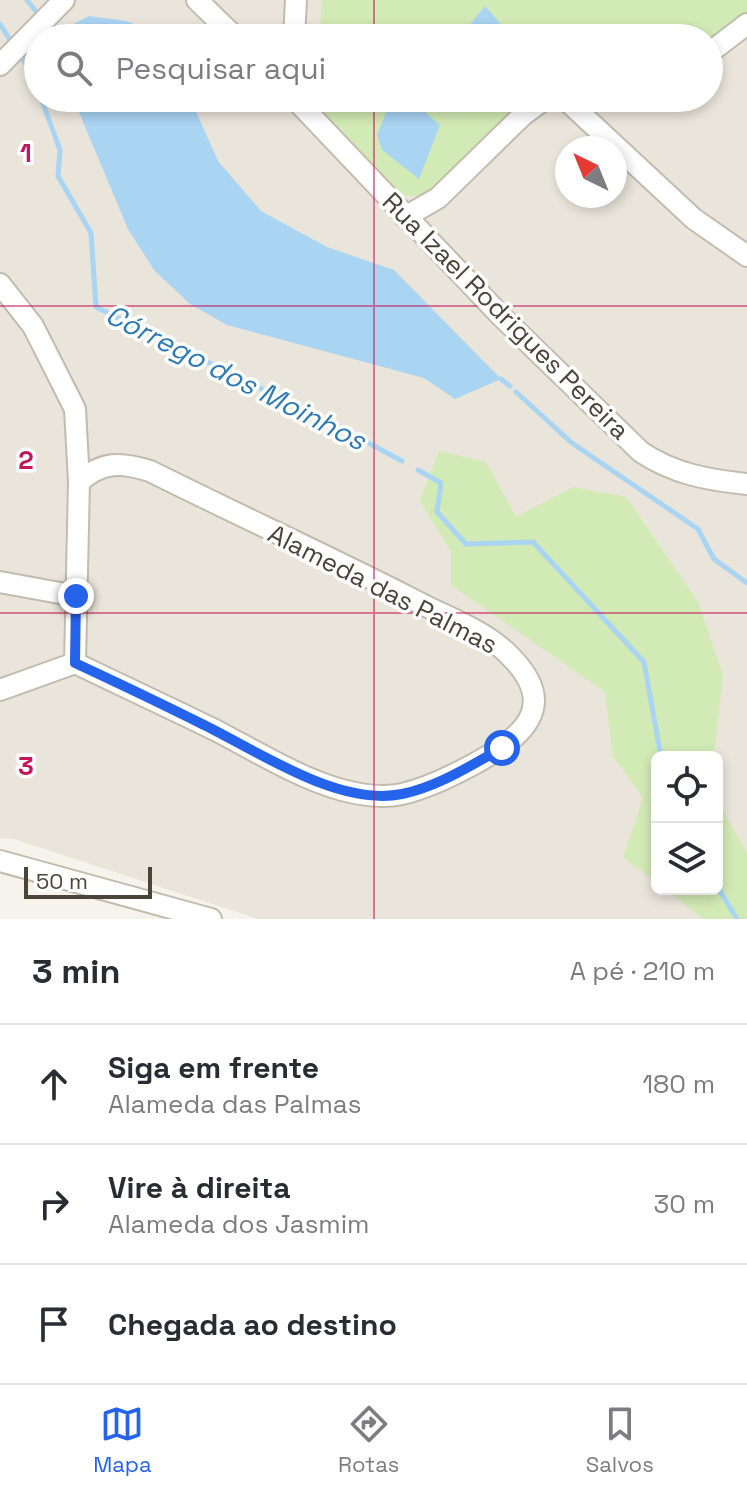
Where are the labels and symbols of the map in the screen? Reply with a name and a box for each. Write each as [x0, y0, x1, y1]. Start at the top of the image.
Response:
text: 1 [20, 136, 32, 170]
north arrow [555, 136, 627, 208]
street label: Rua Izael Rodrigues Pereira [375, 185, 637, 447]
water label: Córrego dos Moinhos [100, 296, 373, 459]
text: 2 [18, 443, 34, 477]
street label: Alameda das Palmas [262, 516, 504, 662]
route end [58, 578, 94, 614]
route start [484, 730, 520, 766]
text: 3 [18, 749, 34, 783]
scale bar [24, 863, 152, 899]

